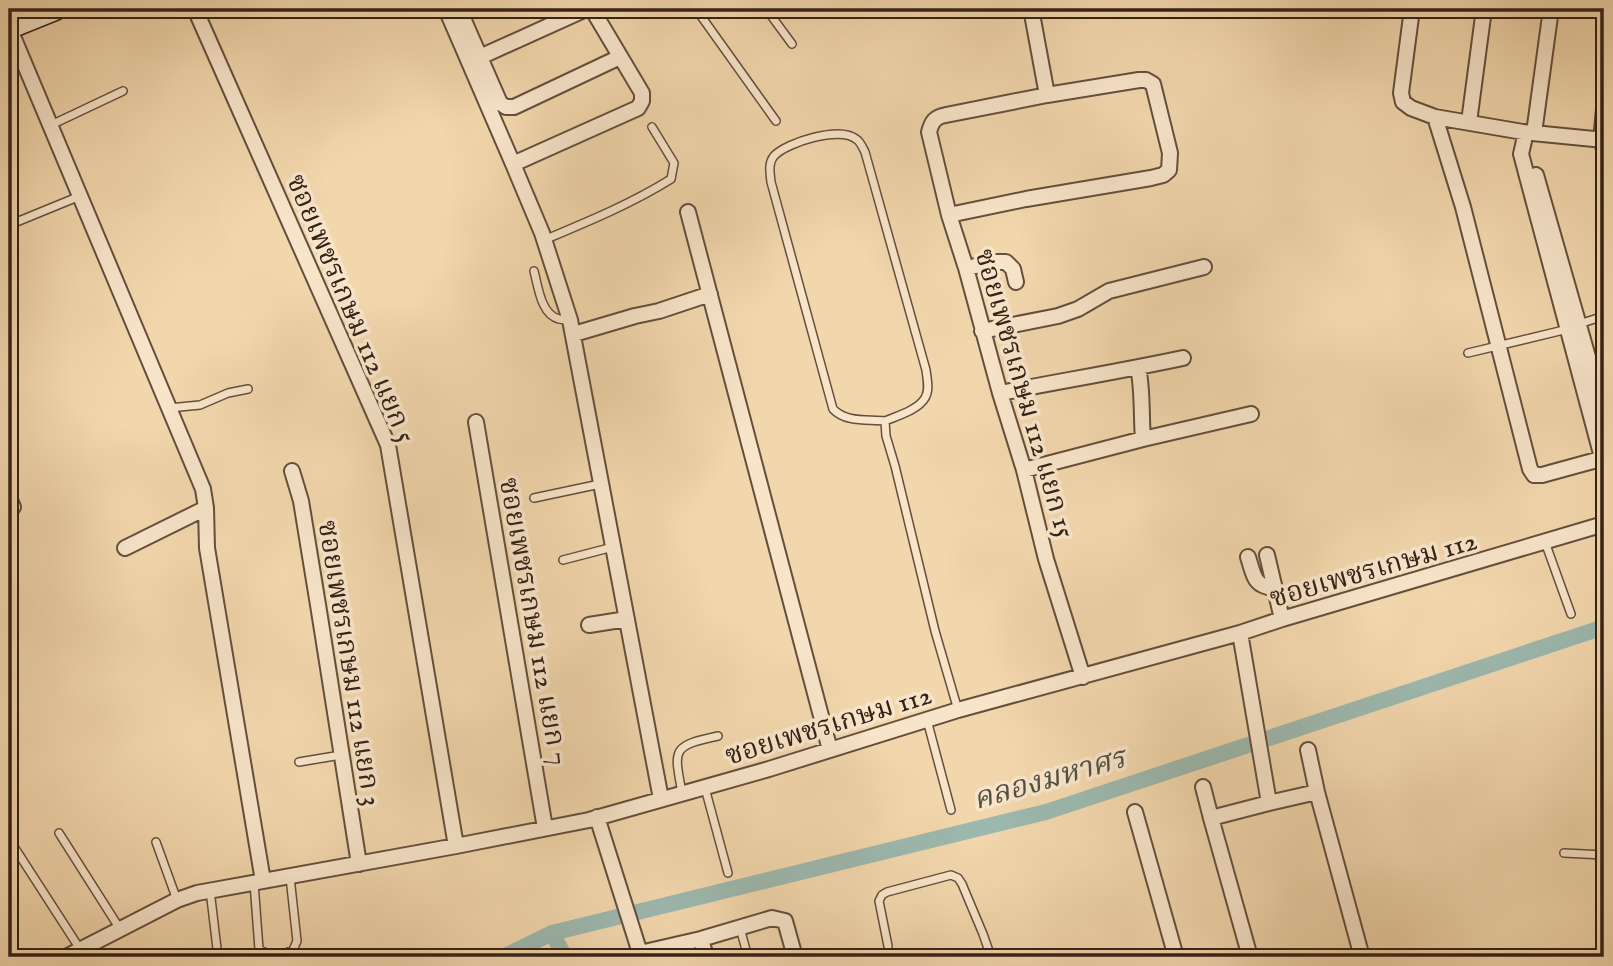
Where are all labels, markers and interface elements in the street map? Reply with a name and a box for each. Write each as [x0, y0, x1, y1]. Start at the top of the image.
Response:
street label: ซอยเพชรเกษม 112 แยก 5 [277, 169, 422, 449]
street label: ซอยเพชรเกษม 112 แยก 15 [966, 245, 1082, 542]
street label: ซอยเพชรเกษม 112 แยก 7 [490, 475, 575, 768]
street label: ซอยเพชรเกษม 112 แยก 3 [309, 518, 388, 809]
street label: ซอยเพชรเกษม 112 [1266, 524, 1482, 617]
street label: ซอยเพชรเกษม 112 [721, 678, 936, 774]
water label: คลองมหาศร [969, 739, 1133, 820]

